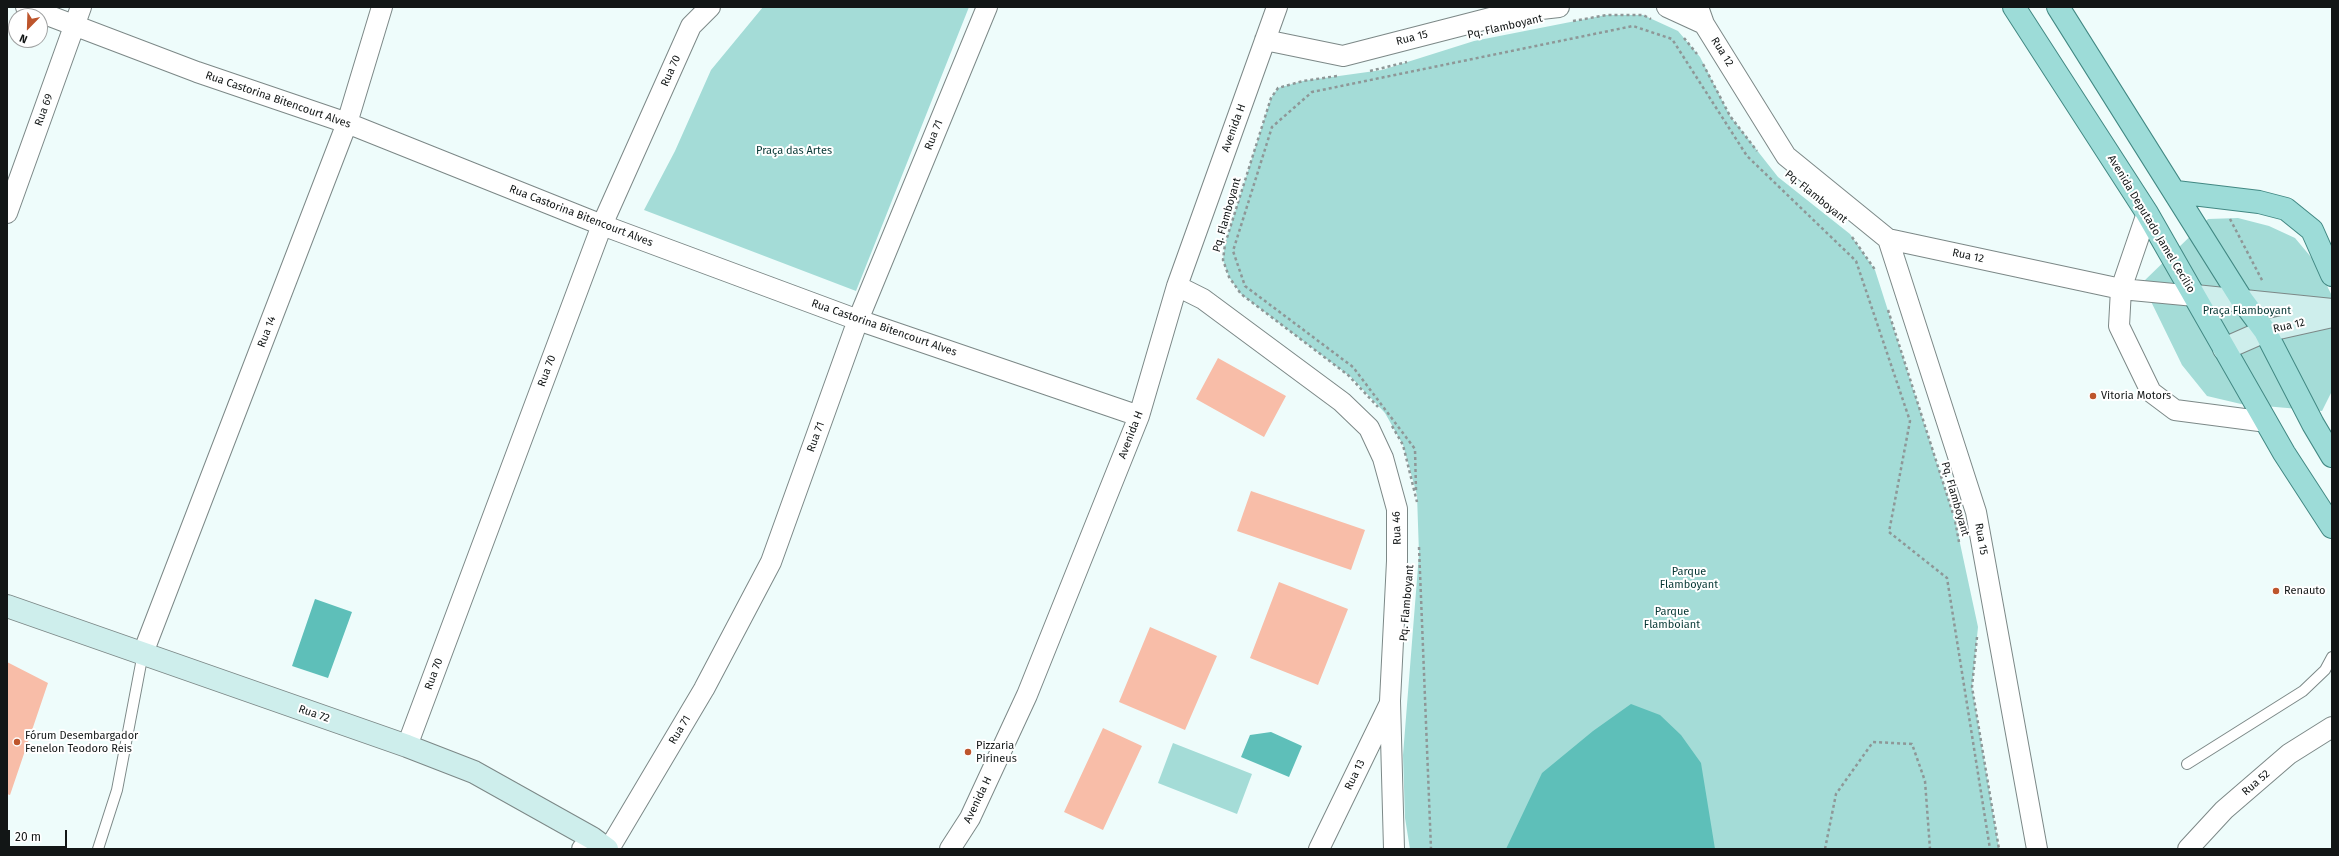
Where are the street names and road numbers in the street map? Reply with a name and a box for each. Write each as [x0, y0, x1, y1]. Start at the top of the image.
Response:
street label: Pq. Flamboyant [1466, 12, 1544, 42]
street label: Rua 15 [1395, 28, 1429, 48]
street label: Rua 12 [1708, 35, 1736, 69]
street label: Rua 70 [658, 53, 684, 89]
street label: Rua Castorina Bitencourt Alves [204, 69, 352, 131]
street label: Rua 69 [32, 92, 56, 128]
street label: Avenida H [1219, 102, 1249, 154]
street label: Rua 71 [922, 118, 946, 152]
street label: Avenida Deputado Jamel Cecílio [2105, 153, 2197, 295]
street label: Pq. Flamboyant [1782, 168, 1850, 226]
street label: Pq. Flamboyant [1210, 176, 1244, 254]
street label: Rua Castorina Bitencourt Alves [507, 182, 655, 250]
street label: Rua 12 [1951, 246, 1985, 266]
street label: Rua Castorina Bitencourt Alves [810, 297, 958, 359]
street label: Rua 14 [255, 314, 279, 350]
street label: Rua 12 [2272, 316, 2306, 336]
street label: Rua 70 [535, 353, 559, 389]
street label: Avenida H [1116, 409, 1146, 461]
street label: Rua 71 [804, 420, 828, 454]
street label: Pq. Flamboyant [1938, 460, 1972, 538]
street label: Rua 46 [1390, 511, 1404, 545]
street label: Rua 15 [1972, 522, 1990, 556]
street label: Pq. Flamboyant [1397, 564, 1417, 642]
street label: Rua 70 [422, 656, 446, 692]
street label: Rua 72 [297, 703, 331, 725]
street label: Rua 71 [666, 713, 694, 747]
street label: Rua 13 [1342, 758, 1368, 792]
street label: Rua 52 [2239, 767, 2273, 799]
street label: Avenida H [961, 775, 995, 825]

